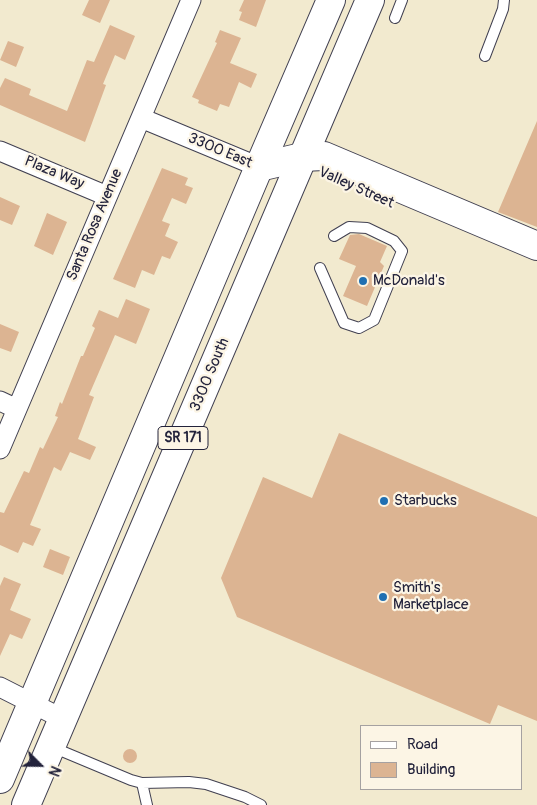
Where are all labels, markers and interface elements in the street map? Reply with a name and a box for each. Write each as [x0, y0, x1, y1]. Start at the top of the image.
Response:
street label: 3300 East [185, 129, 255, 173]
street label: Plaza Way [21, 152, 87, 194]
street label: Valley Street [315, 163, 397, 213]
street label: Santa Rosa Avenue [63, 166, 127, 284]
place label: McDonald's [373, 272, 445, 290]
marker: McDonald's [357, 275, 369, 287]
street label: 3300 South [186, 336, 234, 414]
road number: SR 171 [158, 426, 208, 449]
place label: Starbucks [394, 492, 457, 510]
marker: Starbucks [378, 495, 390, 507]
place label: Smith's Marketplace [393, 579, 468, 614]
marker: Smith's Marketplace [377, 591, 389, 603]
legend [360, 725, 522, 790]
text: Road [407, 735, 438, 754]
north arrow [15, 740, 65, 790]
text: Building [407, 760, 455, 779]
text: N [45, 763, 64, 779]

